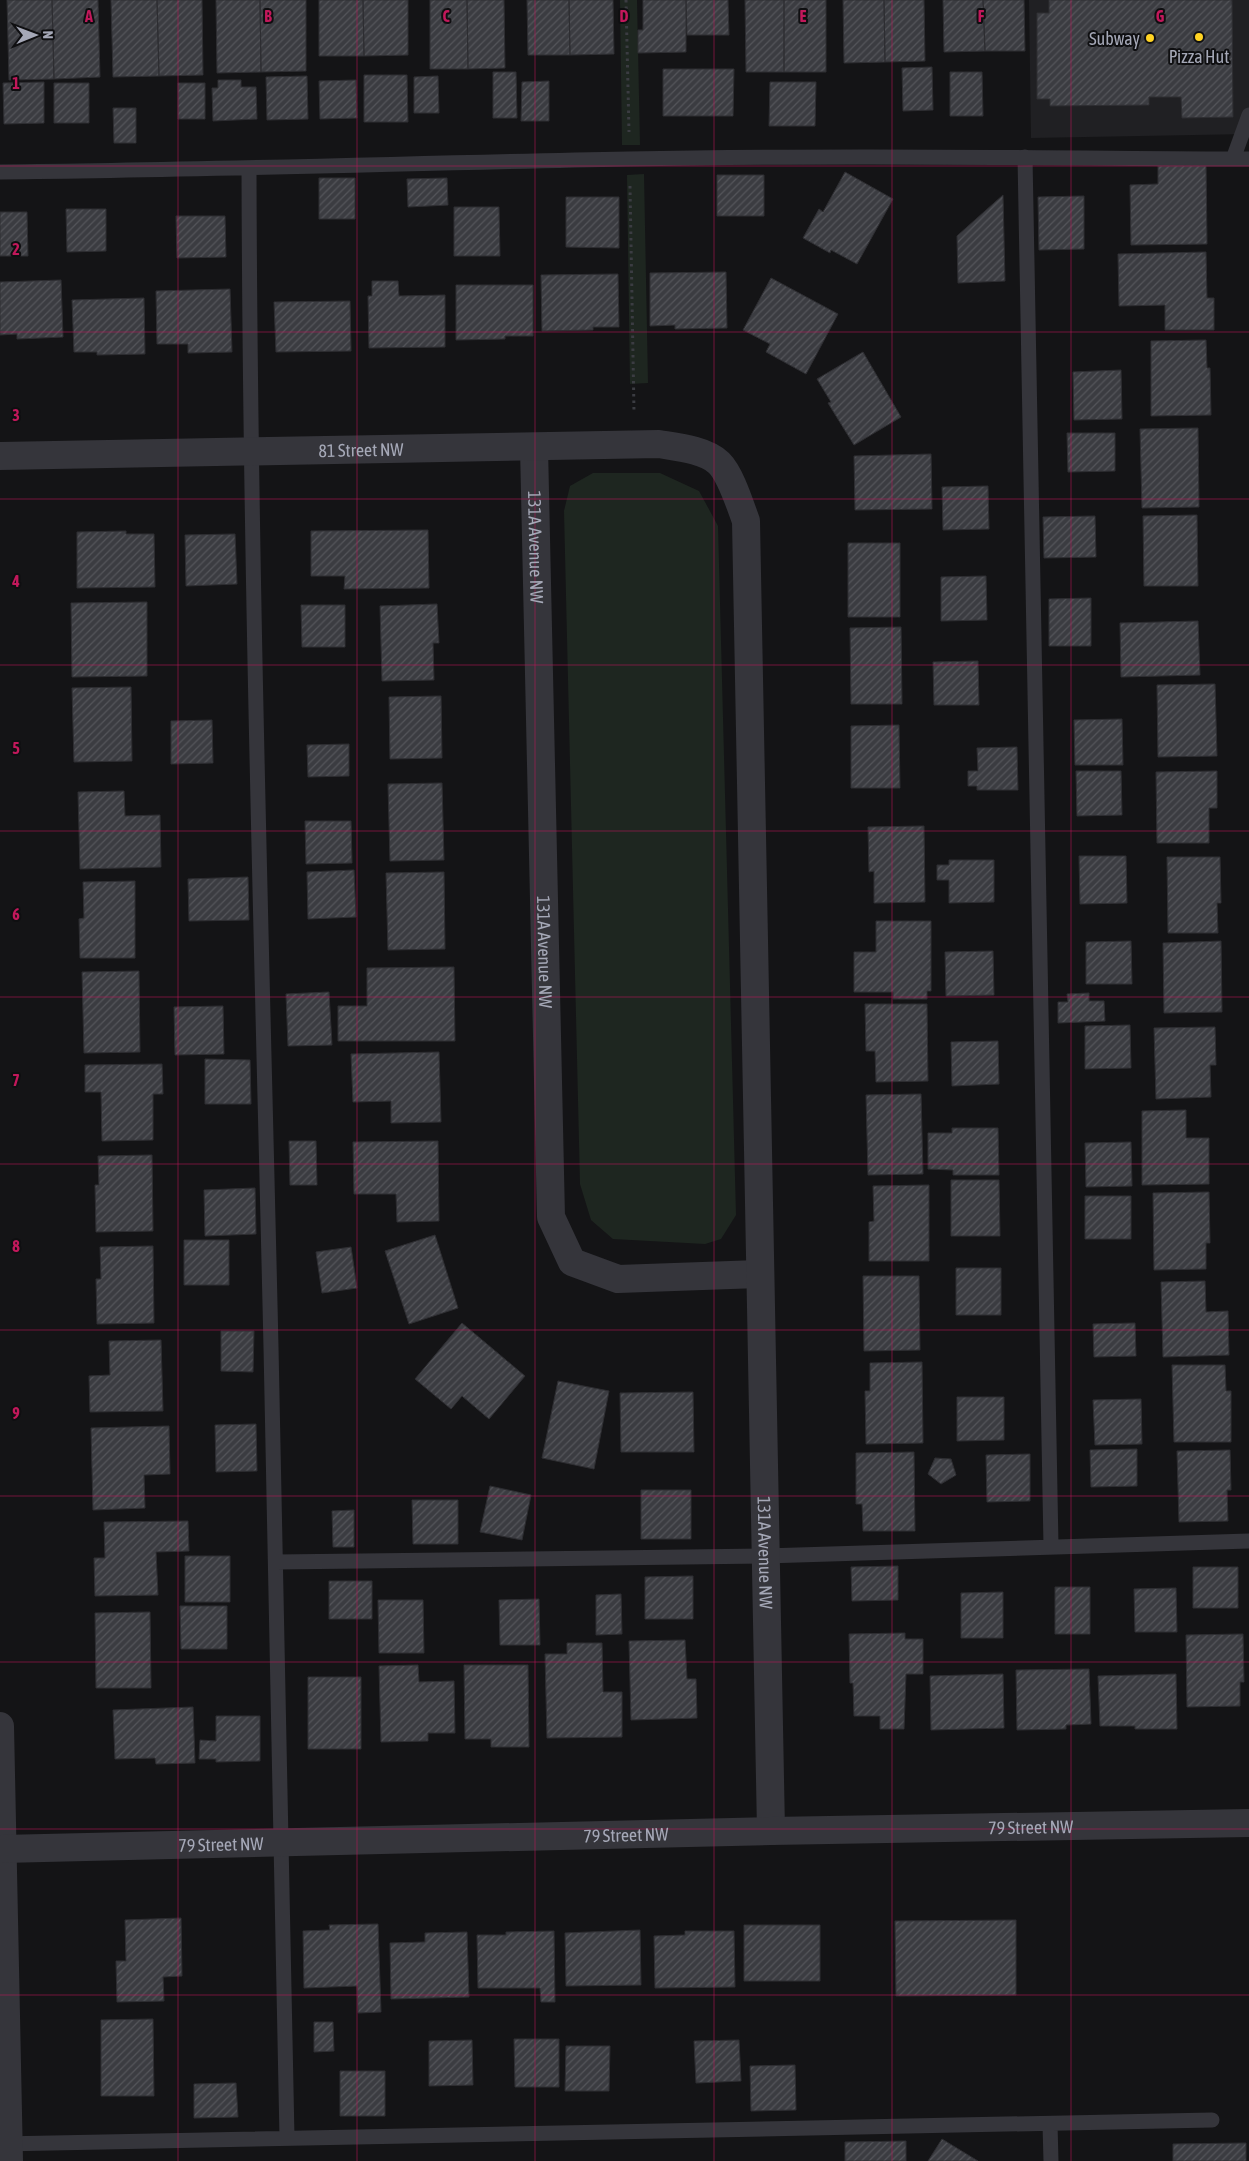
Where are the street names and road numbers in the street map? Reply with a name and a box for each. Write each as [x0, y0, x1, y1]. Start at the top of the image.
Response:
street label: 81 Street NW [318, 438, 404, 461]
street label: 131A Avenue NW [524, 490, 548, 604]
street label: 131A Avenue NW [533, 895, 557, 1008]
street label: 131A Avenue NW [754, 1496, 777, 1609]
street label: 79 Street NW [988, 1815, 1073, 1838]
street label: 79 Street NW [583, 1823, 669, 1846]
street label: 79 Street NW [178, 1832, 264, 1855]

